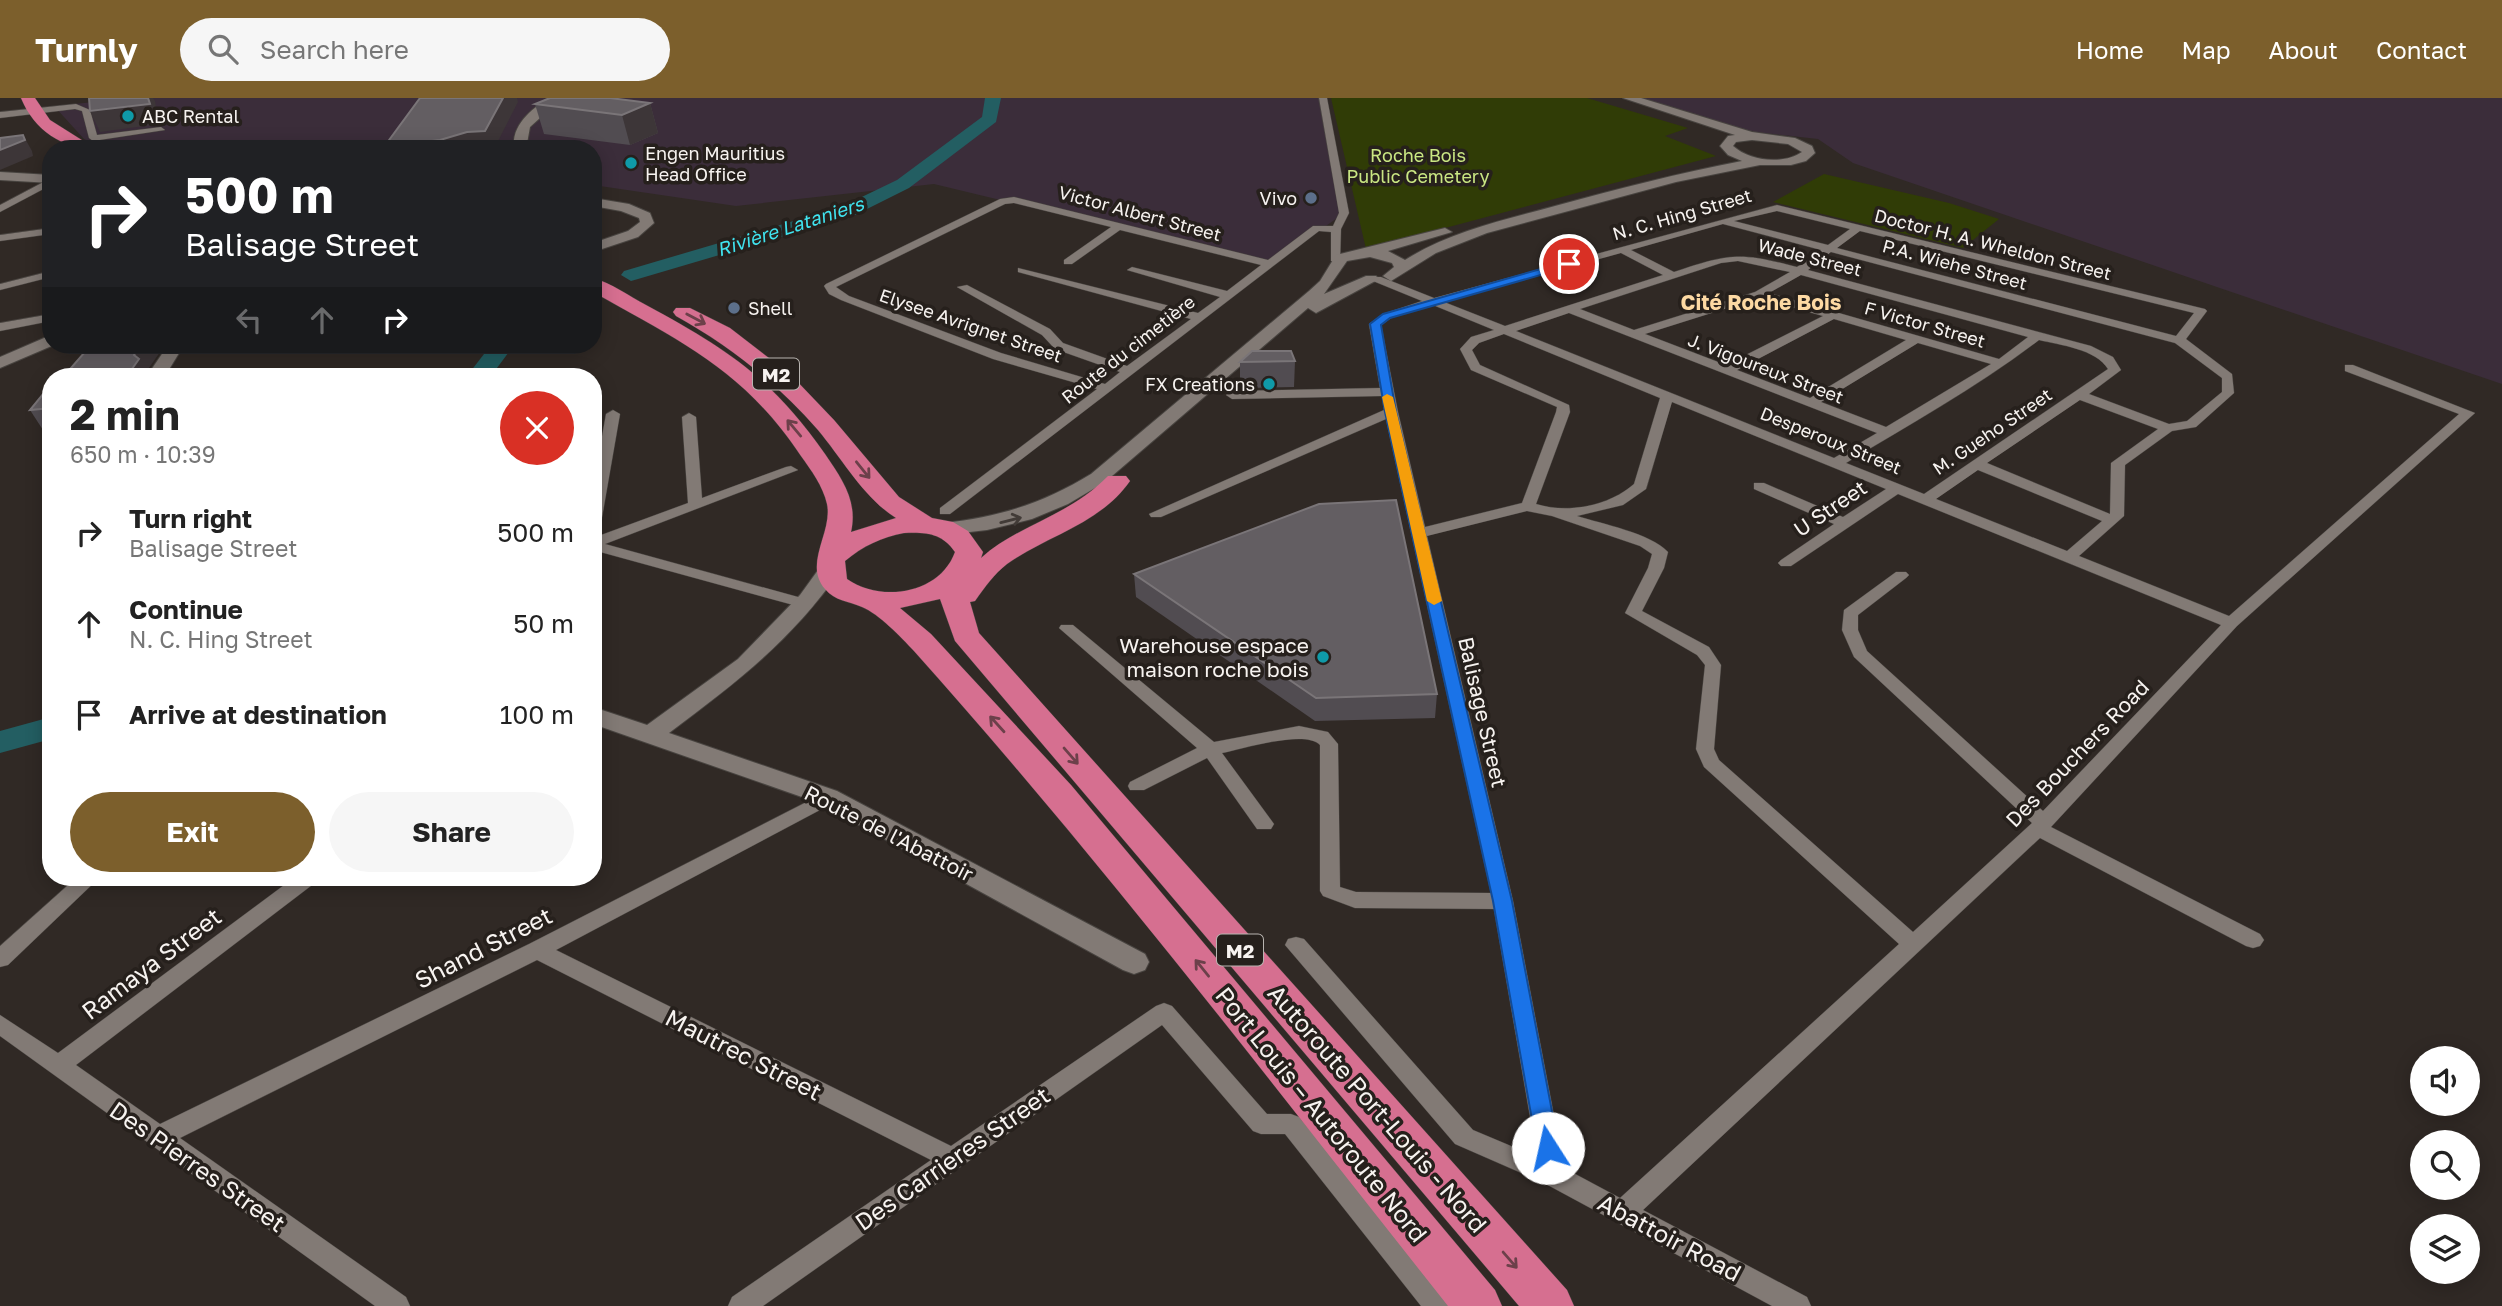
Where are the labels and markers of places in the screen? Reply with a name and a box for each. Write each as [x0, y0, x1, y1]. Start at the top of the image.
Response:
place label: ABC Rental [142, 105, 240, 127]
marker: ABC Rental [120, 108, 136, 124]
place label: Engen Mauritius Head Office [645, 142, 785, 185]
marker: Engen Mauritius Head Office [623, 155, 639, 171]
place label: Vivo [1260, 187, 1297, 209]
marker: Vivo [1303, 190, 1319, 206]
pin [1539, 234, 1599, 294]
place label: Shell [748, 297, 793, 319]
marker: Shell [726, 300, 742, 316]
place label: FX Creations [1145, 373, 1255, 395]
marker: FX Creations [1261, 376, 1277, 392]
place label: Warehouse espace maison roche bois [1119, 632, 1309, 682]
marker: Warehouse espace maison roche bois [1315, 649, 1331, 665]

